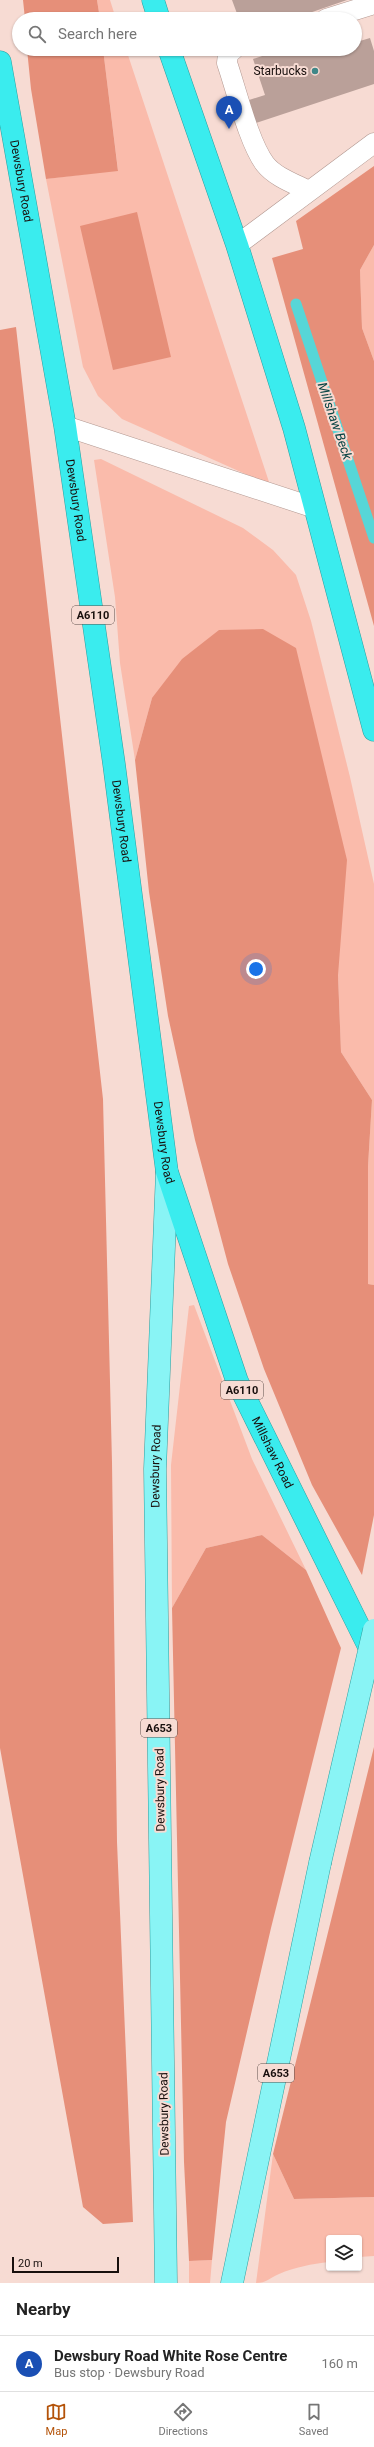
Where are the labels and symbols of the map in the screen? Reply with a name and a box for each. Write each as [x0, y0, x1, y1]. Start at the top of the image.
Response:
place label: Starbucks [253, 64, 307, 78]
marker: Starbucks [310, 66, 320, 76]
pin: A [216, 96, 242, 129]
street label: Dewsbury Road [7, 139, 35, 223]
water label: Millshaw Beck [315, 380, 355, 462]
street label: Dewsbury Road [63, 458, 89, 543]
road number: A6110 [72, 606, 114, 624]
street label: Dewsbury Road [109, 779, 134, 863]
your location [246, 959, 266, 979]
street label: Dewsbury Road [151, 1100, 177, 1186]
road number: A6110 [221, 1381, 263, 1399]
street label: Millshaw Road [249, 1414, 296, 1491]
street label: Dewsbury Road [148, 1424, 164, 1508]
road number: A653 [141, 1719, 177, 1737]
street label: Dewsbury Road [152, 1748, 168, 1832]
road number: A653 [258, 2064, 294, 2082]
street label: Dewsbury Road [156, 2072, 172, 2156]
scale bar [12, 2255, 119, 2274]

